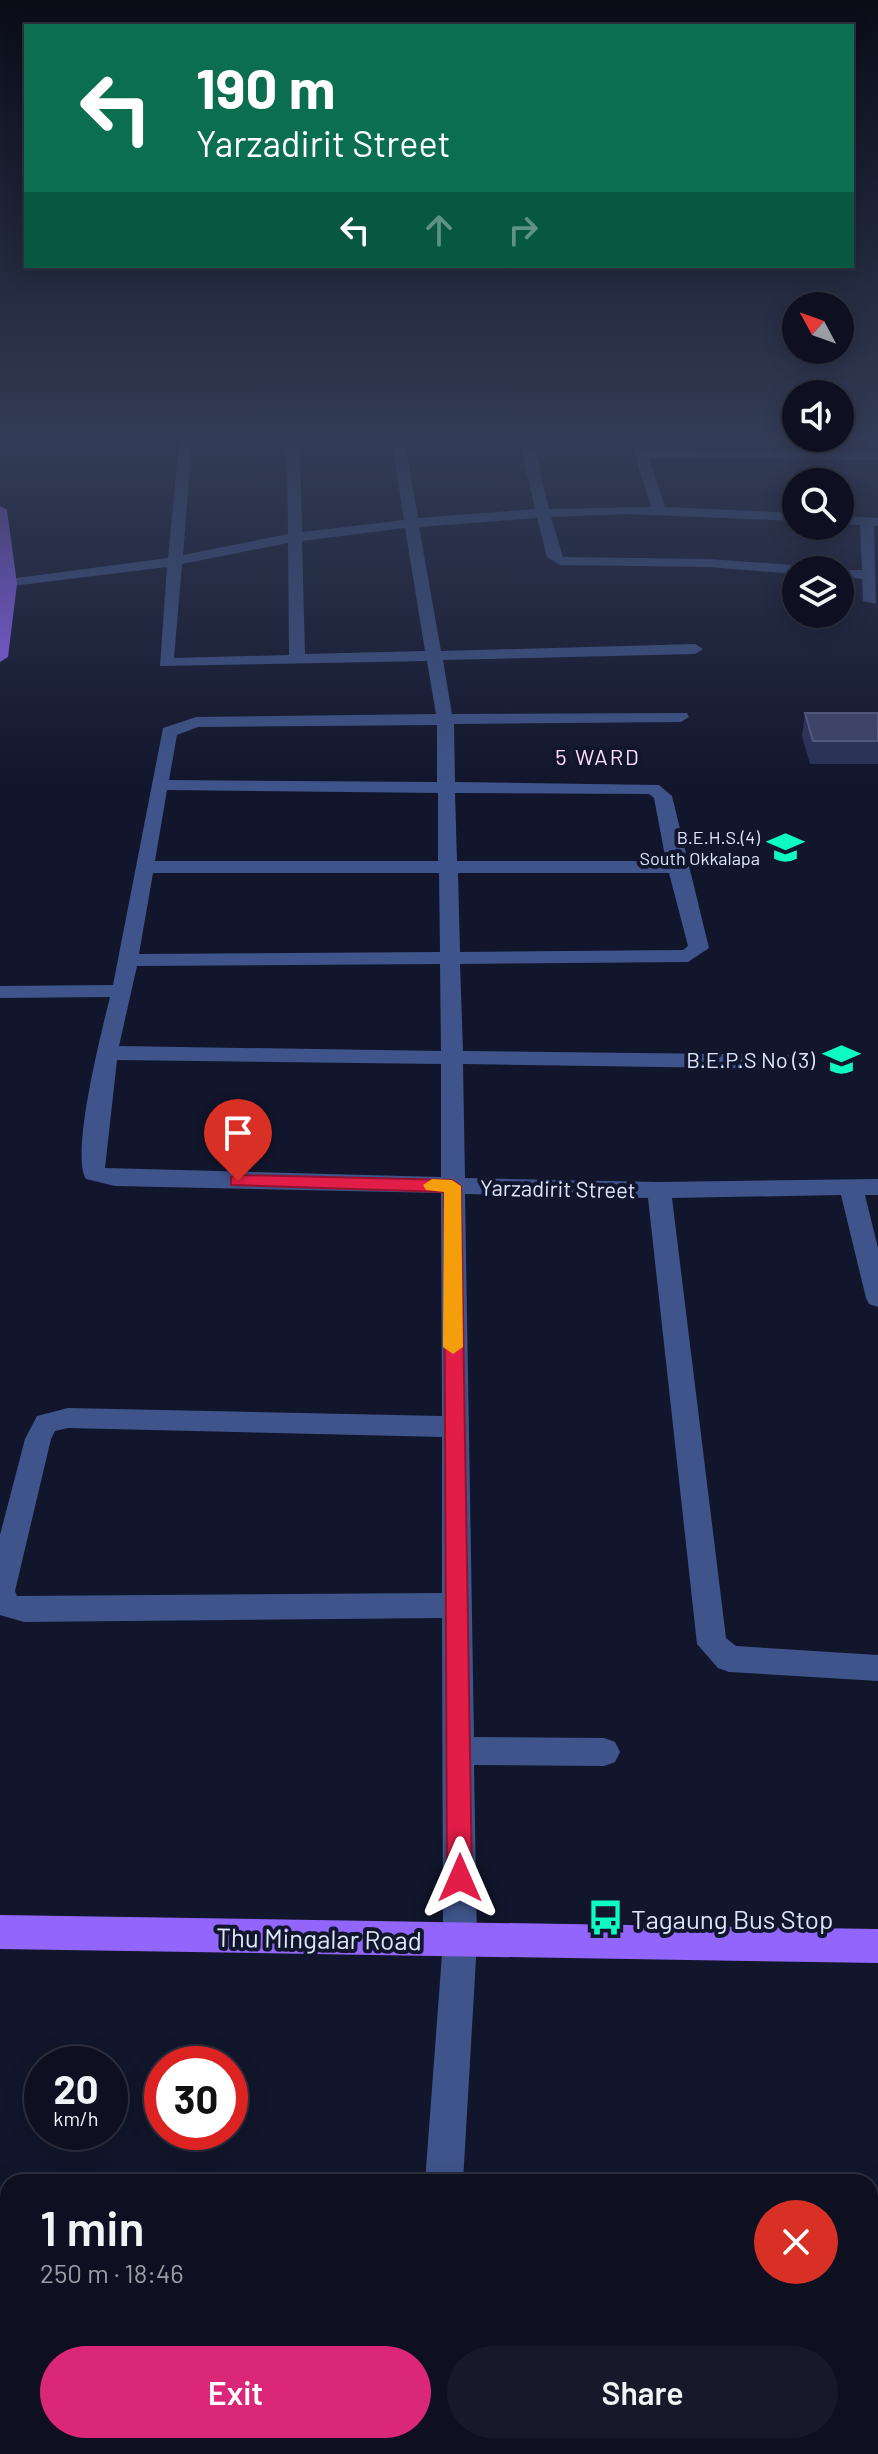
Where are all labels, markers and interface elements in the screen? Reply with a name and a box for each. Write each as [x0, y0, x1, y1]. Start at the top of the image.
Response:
text: 190 m [196, 53, 335, 120]
icon: left [64, 56, 168, 160]
text: Yarzadirit Street [196, 121, 451, 164]
icon: left [333, 208, 377, 252]
icon: ahead [417, 208, 461, 252]
icon: right [501, 208, 545, 252]
north arrow [782, 292, 854, 364]
map controls [782, 292, 854, 628]
button: sound [782, 380, 854, 452]
button: search [782, 468, 854, 540]
button: layers [782, 556, 854, 628]
district label: 5 WARD [555, 743, 641, 769]
place label: B.E.H.S.(4) South Okkalapa [639, 826, 760, 869]
school or university icon: B.E.H.S.(4) South Okkalapa [767, 828, 805, 866]
school or university icon: B.E.P.S No (3) [822, 1040, 860, 1078]
place label: B.E.P.S No (3) [686, 1046, 815, 1072]
pin [204, 1099, 272, 1181]
icon: arrive [216, 1111, 260, 1155]
street label: Yarzadirit Street [480, 1174, 636, 1202]
position arrow [418, 1836, 502, 1920]
bus stop icon: Tagaung Bus Stop [586, 1899, 624, 1937]
place label: Tagaung Bus Stop [631, 1903, 833, 1934]
street label: Thu Mingalar Road [216, 1921, 422, 1955]
speed limit sign: 30 [144, 2046, 248, 2150]
text: 20 [53, 2064, 99, 2112]
text: km/h [53, 2106, 99, 2130]
text: 1 min [40, 2198, 145, 2256]
button: close [754, 2200, 838, 2284]
text: 250 m · 18:46 [40, 2257, 184, 2288]
button: Exit [40, 2346, 431, 2438]
button: Share [447, 2346, 838, 2438]

